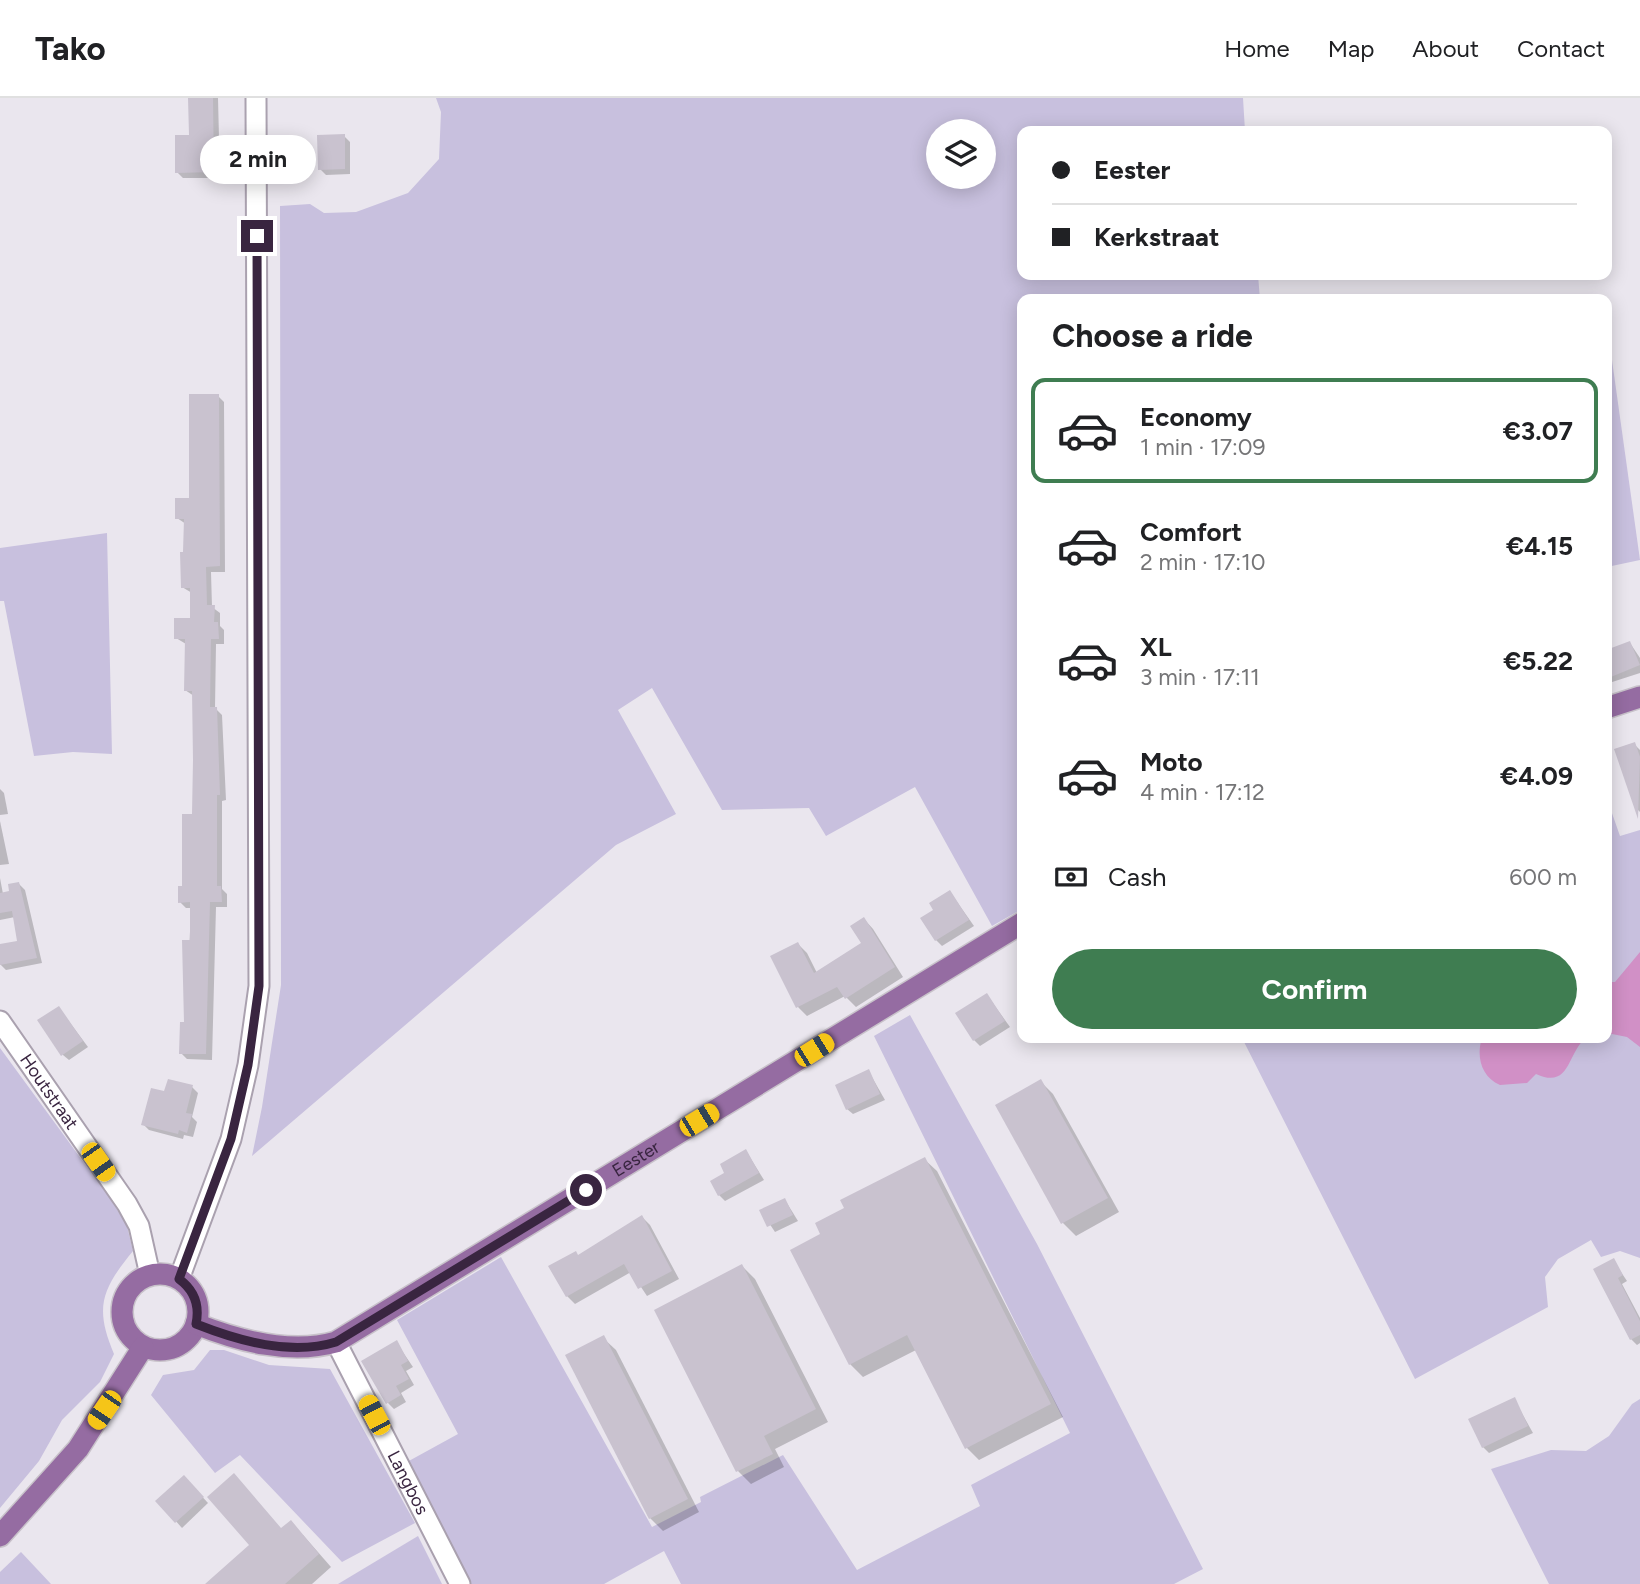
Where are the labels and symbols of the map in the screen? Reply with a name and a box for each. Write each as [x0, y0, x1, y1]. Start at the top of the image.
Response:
callout: 2 min [199, 135, 315, 184]
route end [241, 220, 273, 252]
car [791, 1030, 838, 1070]
street label: Houtstraat [15, 1050, 83, 1134]
car [676, 1100, 723, 1140]
street label: Eester [608, 1136, 664, 1182]
car [78, 1139, 119, 1185]
route start [570, 1174, 602, 1206]
car [84, 1387, 125, 1433]
car [355, 1392, 394, 1438]
street label: Langbos [383, 1447, 433, 1518]

